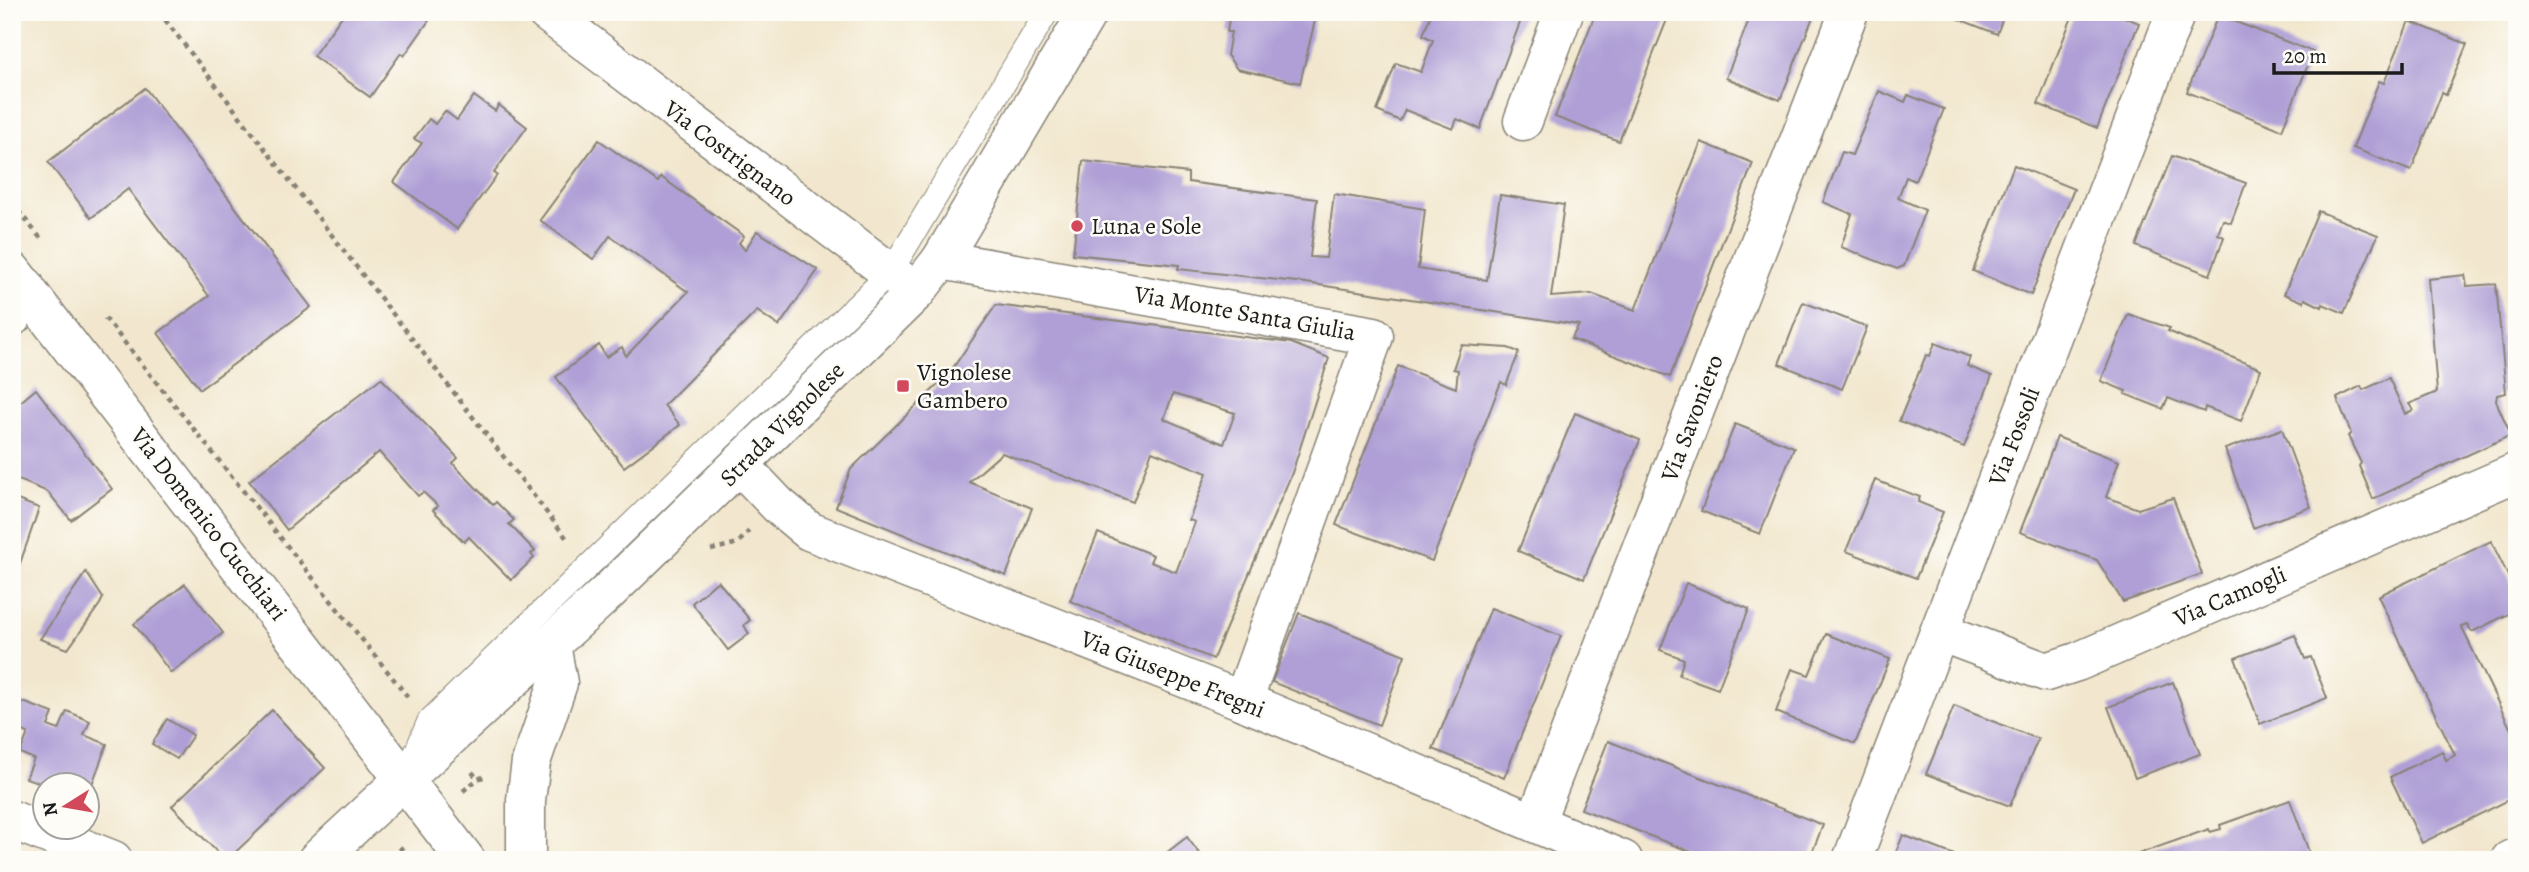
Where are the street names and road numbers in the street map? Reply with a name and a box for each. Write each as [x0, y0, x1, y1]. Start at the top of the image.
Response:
street label: Via Costrignano [657, 92, 803, 213]
street label: Via Monte Santa Giulia [1131, 278, 1359, 348]
street label: Via Savoniero [1653, 350, 1731, 487]
street label: Strada Vignolese [713, 355, 851, 493]
street label: Via Fossoli [1980, 382, 2047, 491]
street label: Via Domenico Cucchiari [123, 420, 295, 627]
street label: Via Camogli [2168, 558, 2291, 634]
street label: Via Giuseppe Fregni [1075, 622, 1270, 726]

